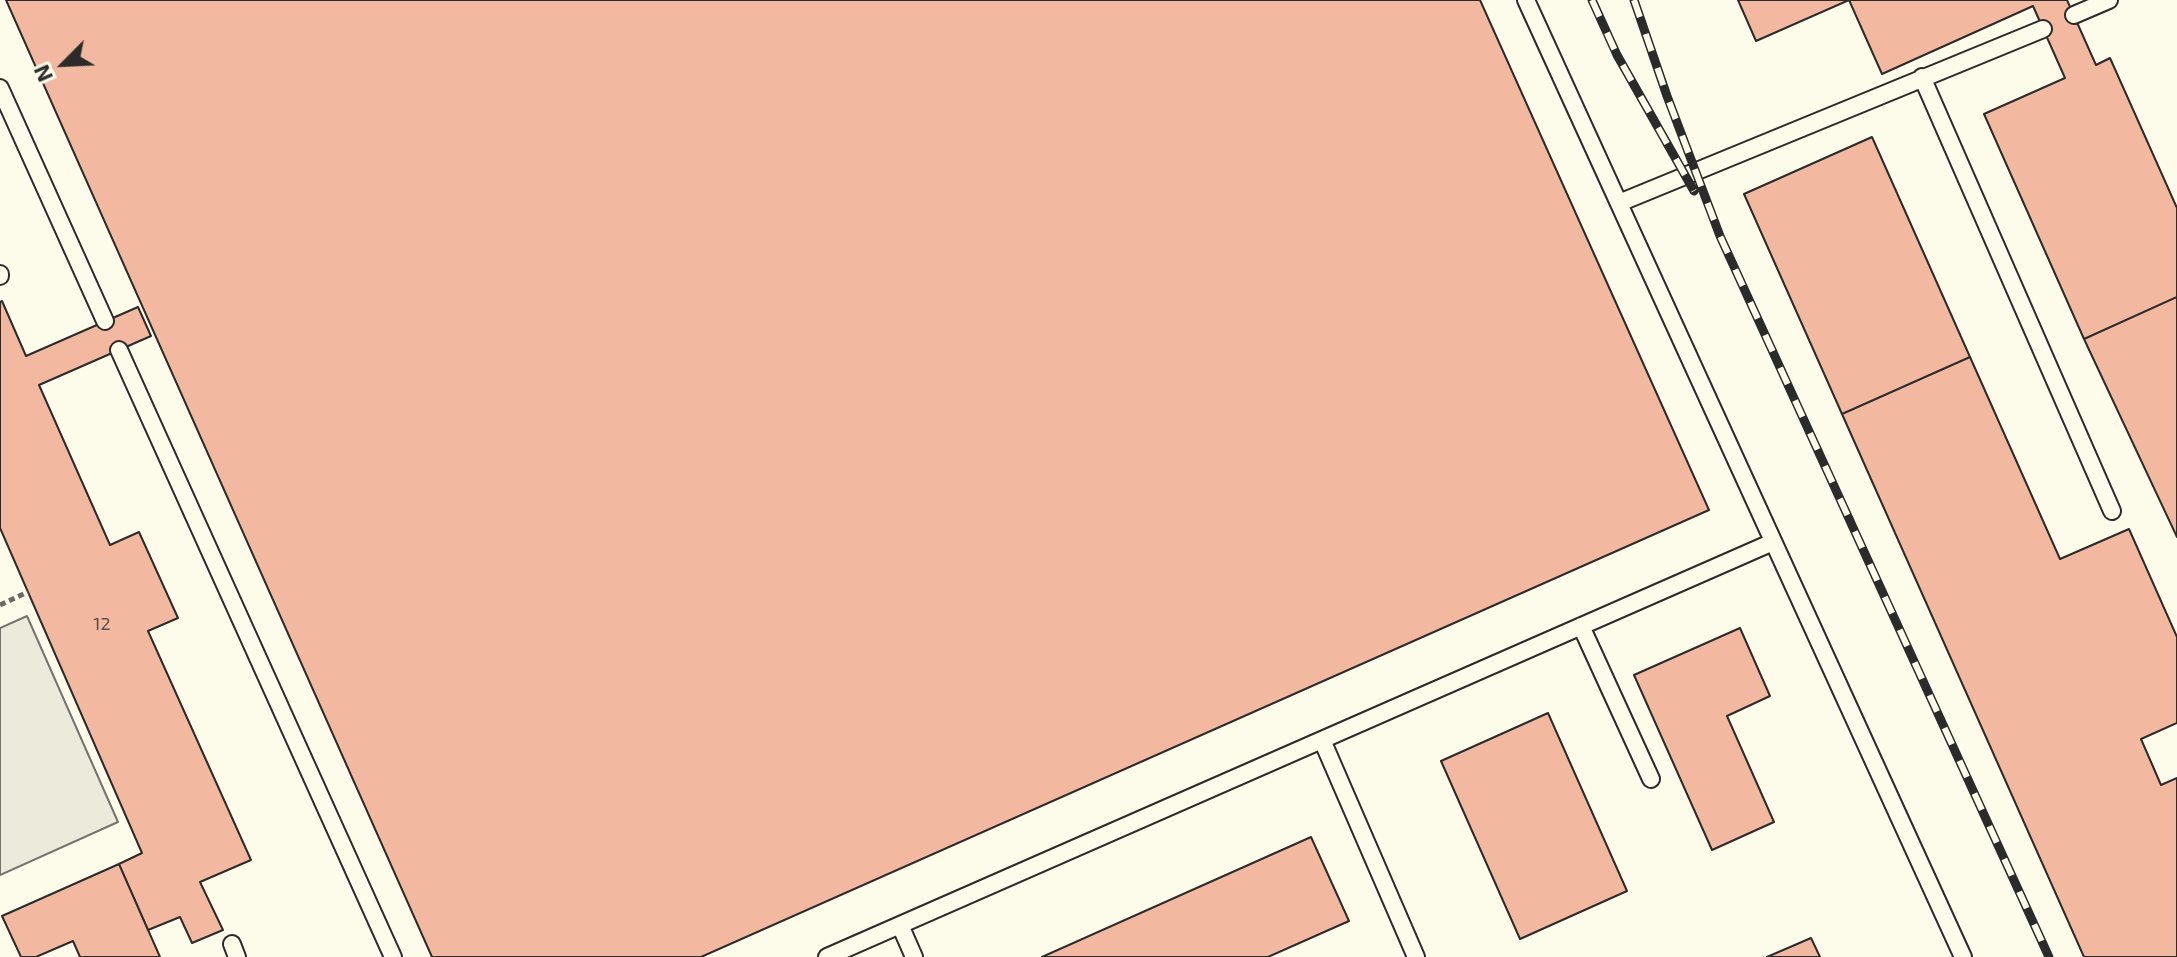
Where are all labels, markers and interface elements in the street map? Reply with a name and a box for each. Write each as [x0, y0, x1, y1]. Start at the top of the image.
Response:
north arrow [24, 24, 104, 104]
text: N [27, 61, 57, 86]
house number: 12 [93, 613, 111, 635]

